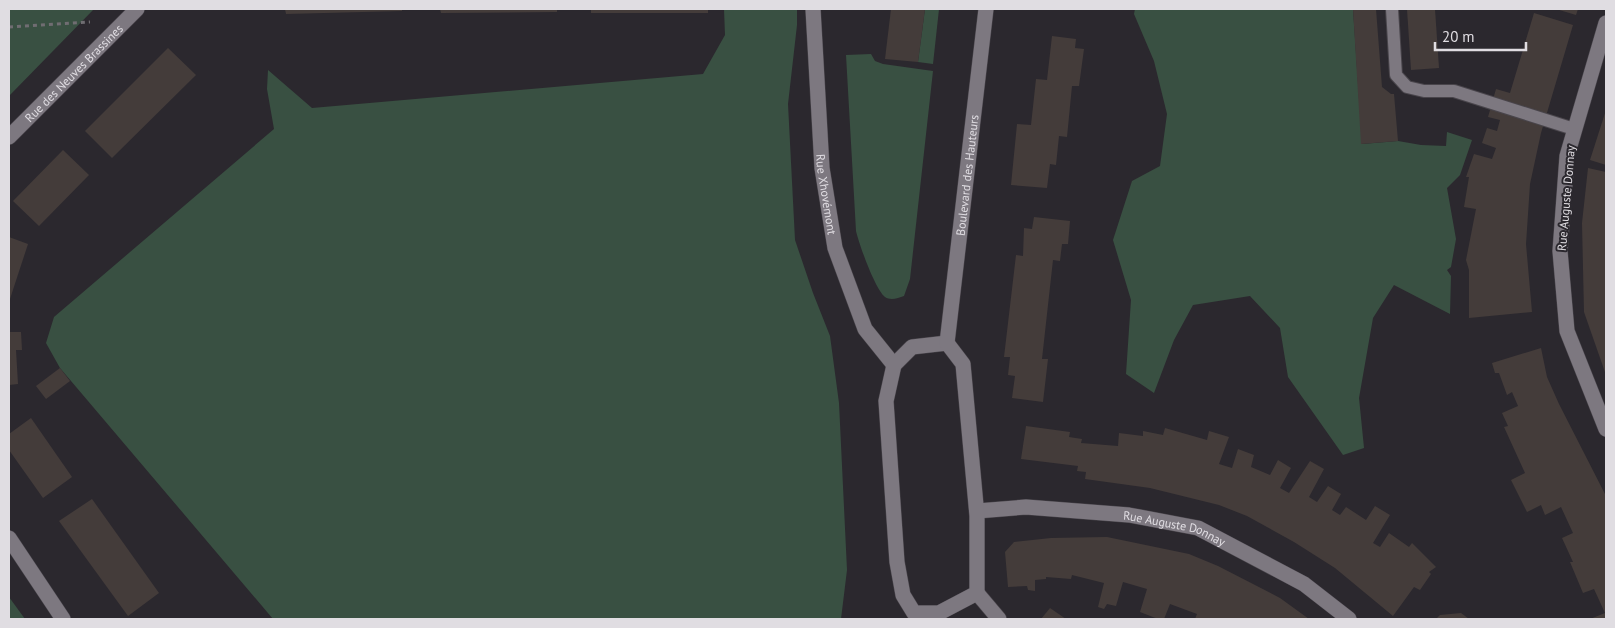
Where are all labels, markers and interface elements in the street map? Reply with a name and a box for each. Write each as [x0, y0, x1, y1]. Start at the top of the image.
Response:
street label: Rue des Neuves Brassines [21, 20, 126, 125]
scale bar [1435, 20, 1526, 52]
text: 20 m [1442, 27, 1475, 46]
street label: Boulevard des Hauteurs [952, 114, 981, 237]
street label: Rue Auguste Donnay [1554, 144, 1578, 251]
street label: Rue Xhovémont [814, 154, 840, 236]
street label: Rue Auguste Donnay [1123, 507, 1229, 549]

